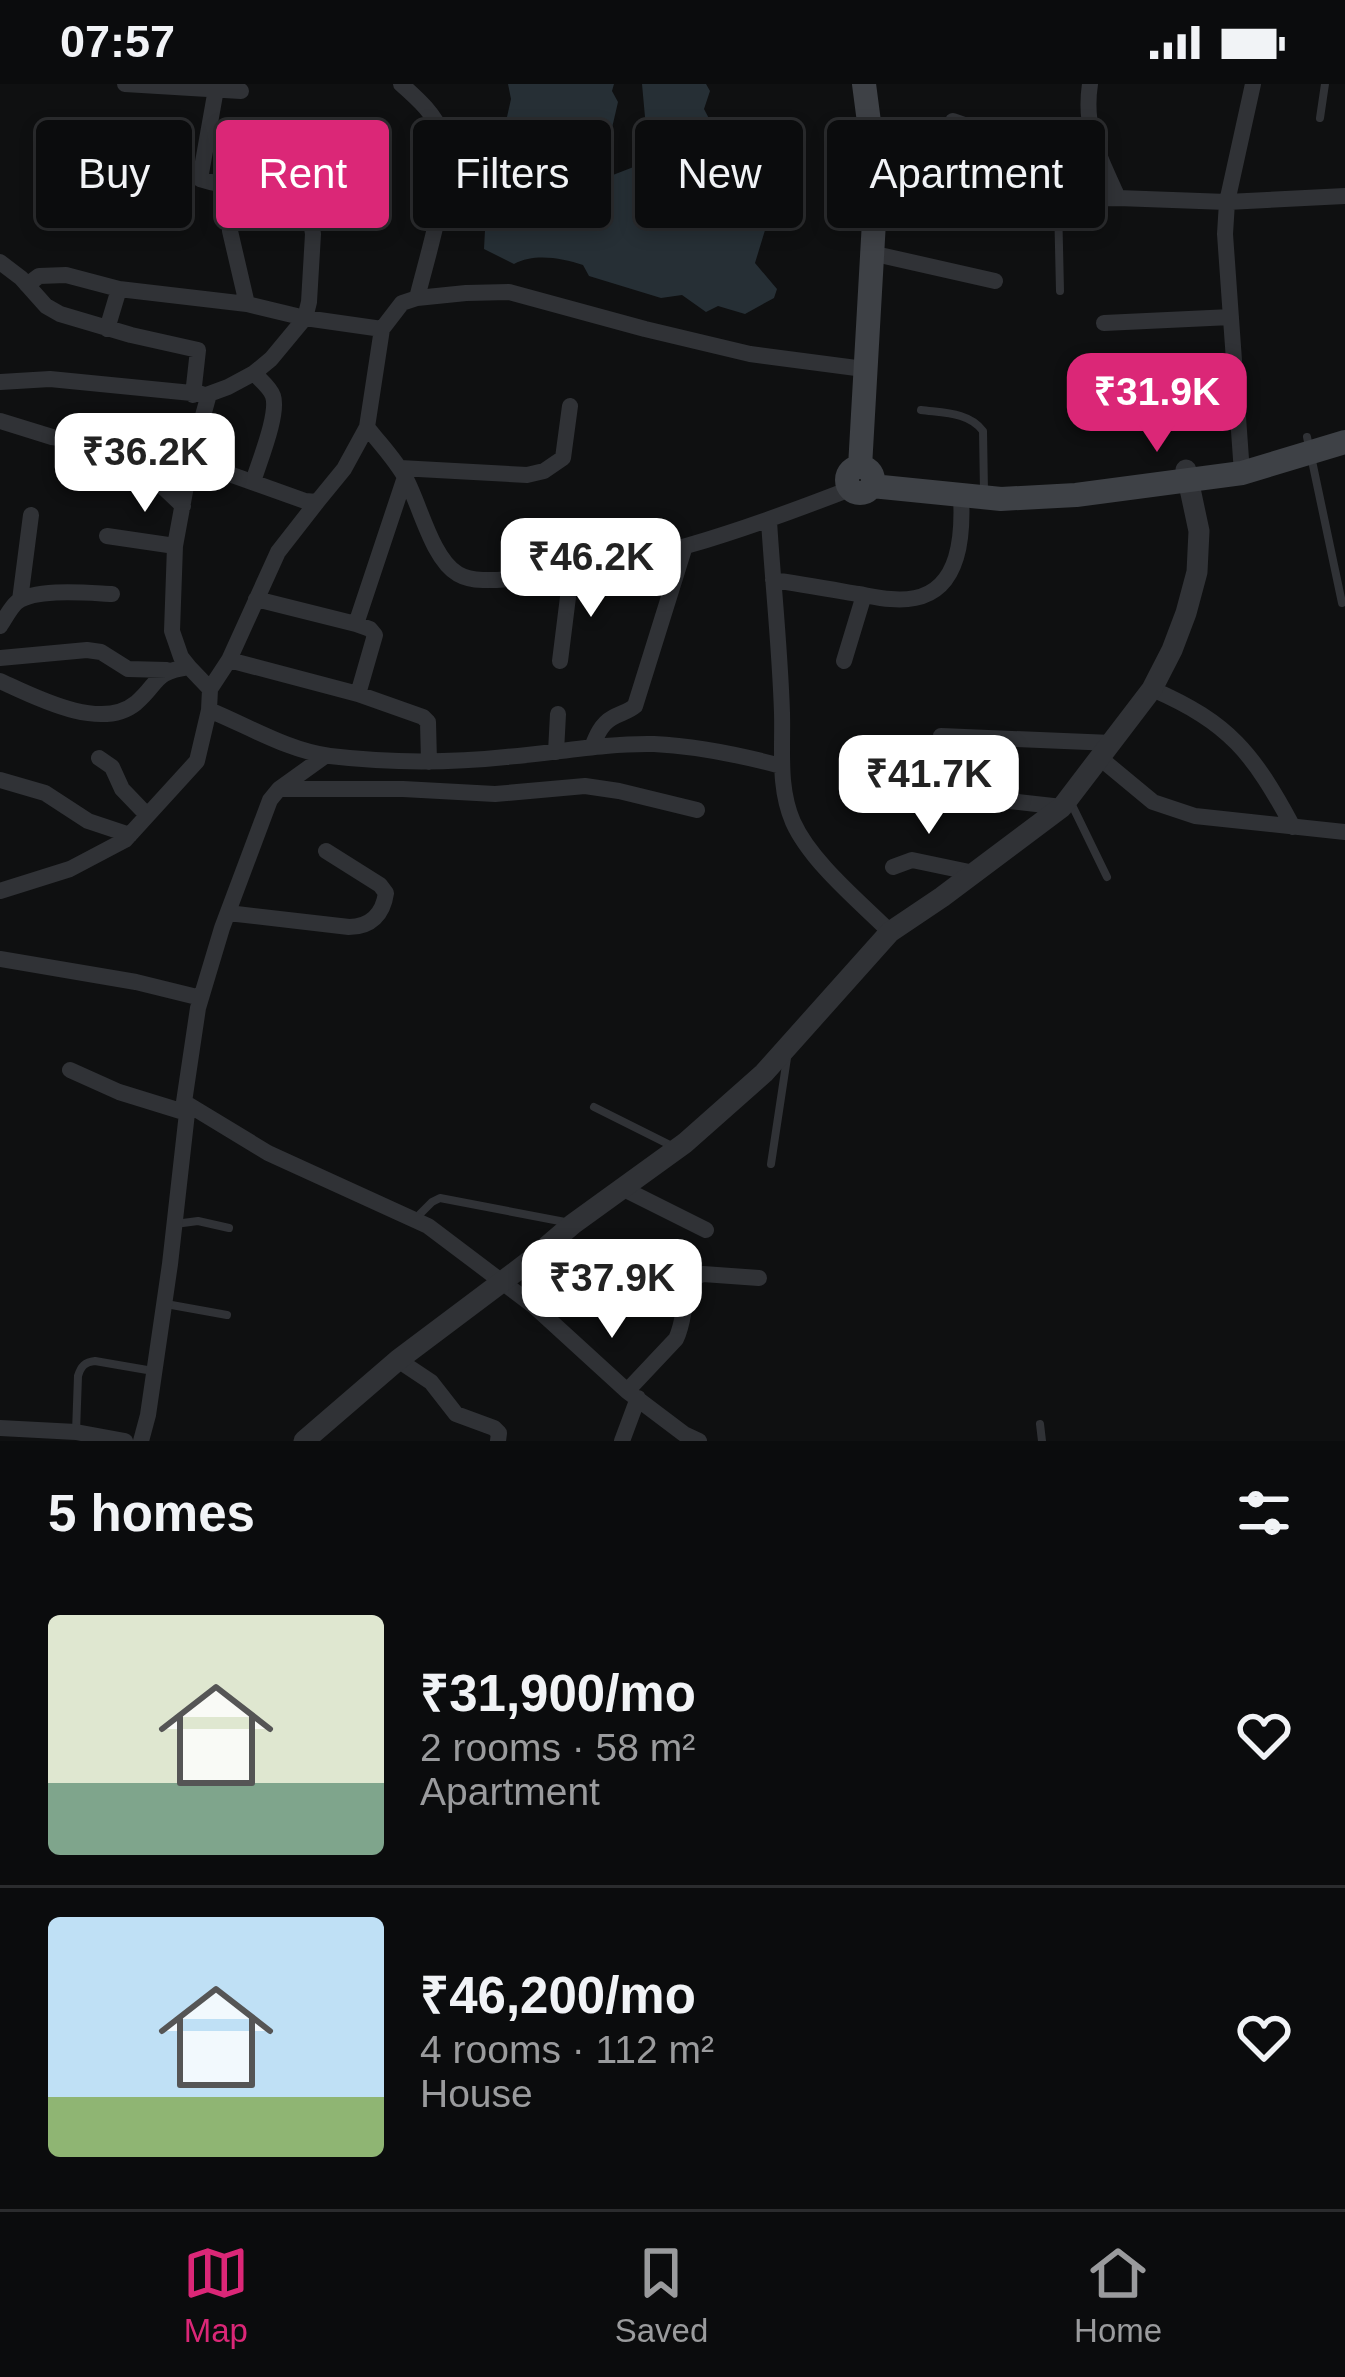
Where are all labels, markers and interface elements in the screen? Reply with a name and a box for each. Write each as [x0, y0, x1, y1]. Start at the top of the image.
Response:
text: 07:57 [60, 16, 175, 67]
chip: Buy [36, 120, 192, 228]
chip: Rent [216, 120, 389, 228]
chip: Filters [413, 120, 611, 228]
chip: New [635, 120, 803, 228]
chip: Apartment [827, 120, 1105, 228]
pin: ₹31.9K [1059, 353, 1255, 455]
text: ₹31.9K [1094, 370, 1220, 413]
pin: ₹36.2K [47, 413, 243, 515]
text: ₹36.2K [82, 430, 208, 473]
pin: ₹46.2K [493, 518, 689, 620]
text: ₹46.2K [528, 535, 654, 578]
pin: ₹41.7K [831, 735, 1027, 837]
text: ₹41.7K [866, 752, 992, 795]
pin: ₹37.9K [514, 1239, 710, 1341]
text: ₹37.9K [549, 1256, 675, 1299]
icon: filters [1231, 1480, 1297, 1546]
text: 5 homes [48, 1485, 255, 1542]
icon: home [144, 1663, 288, 1807]
text: ₹31,900/mo [420, 1665, 696, 1722]
icon: heart [1231, 1702, 1297, 1768]
text: 2 rooms · 58 m² [420, 1726, 695, 1769]
text: Apartment [420, 1770, 600, 1813]
icon: home [144, 1965, 288, 2109]
text: ₹46,200/mo [420, 1967, 696, 2024]
icon: heart [1231, 2004, 1297, 2070]
text: 4 rooms · 112 m² [420, 2028, 714, 2071]
text: House [420, 2072, 533, 2115]
tab: Map [183, 2240, 249, 2350]
tab: Saved [615, 2240, 708, 2350]
tab: Home [1074, 2240, 1162, 2350]

